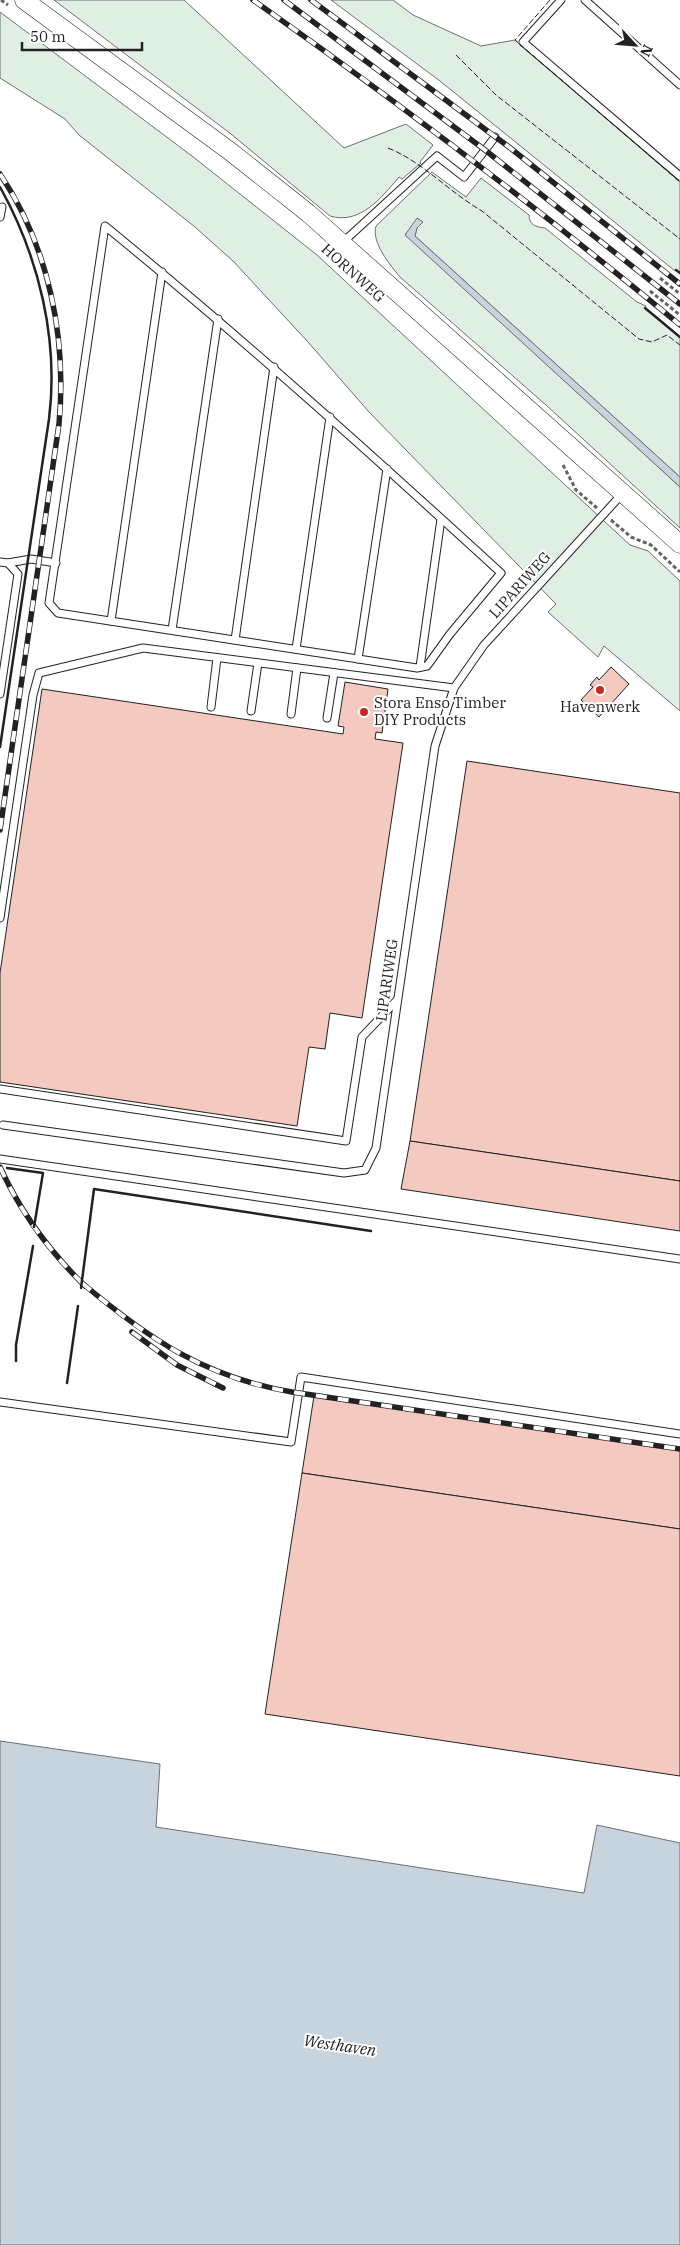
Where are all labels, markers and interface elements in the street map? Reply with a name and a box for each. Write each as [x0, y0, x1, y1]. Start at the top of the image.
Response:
scale bar [22, 20, 142, 52]
north arrow [610, 20, 660, 70]
text: 50 m [30, 27, 66, 46]
text: N [636, 42, 657, 60]
street label: HORNWEG [318, 239, 389, 306]
street label: LIPARIWEG [485, 547, 555, 622]
marker: Havenwerk [594, 684, 606, 696]
place label: Stora Enso Timber DIY Products [374, 693, 506, 729]
place label: Havenwerk [560, 697, 640, 716]
marker: Stora Enso Timber DIY Products [358, 706, 370, 718]
street label: LIPARIWEG [371, 937, 402, 1023]
water label: Westhaven [302, 2030, 378, 2060]

